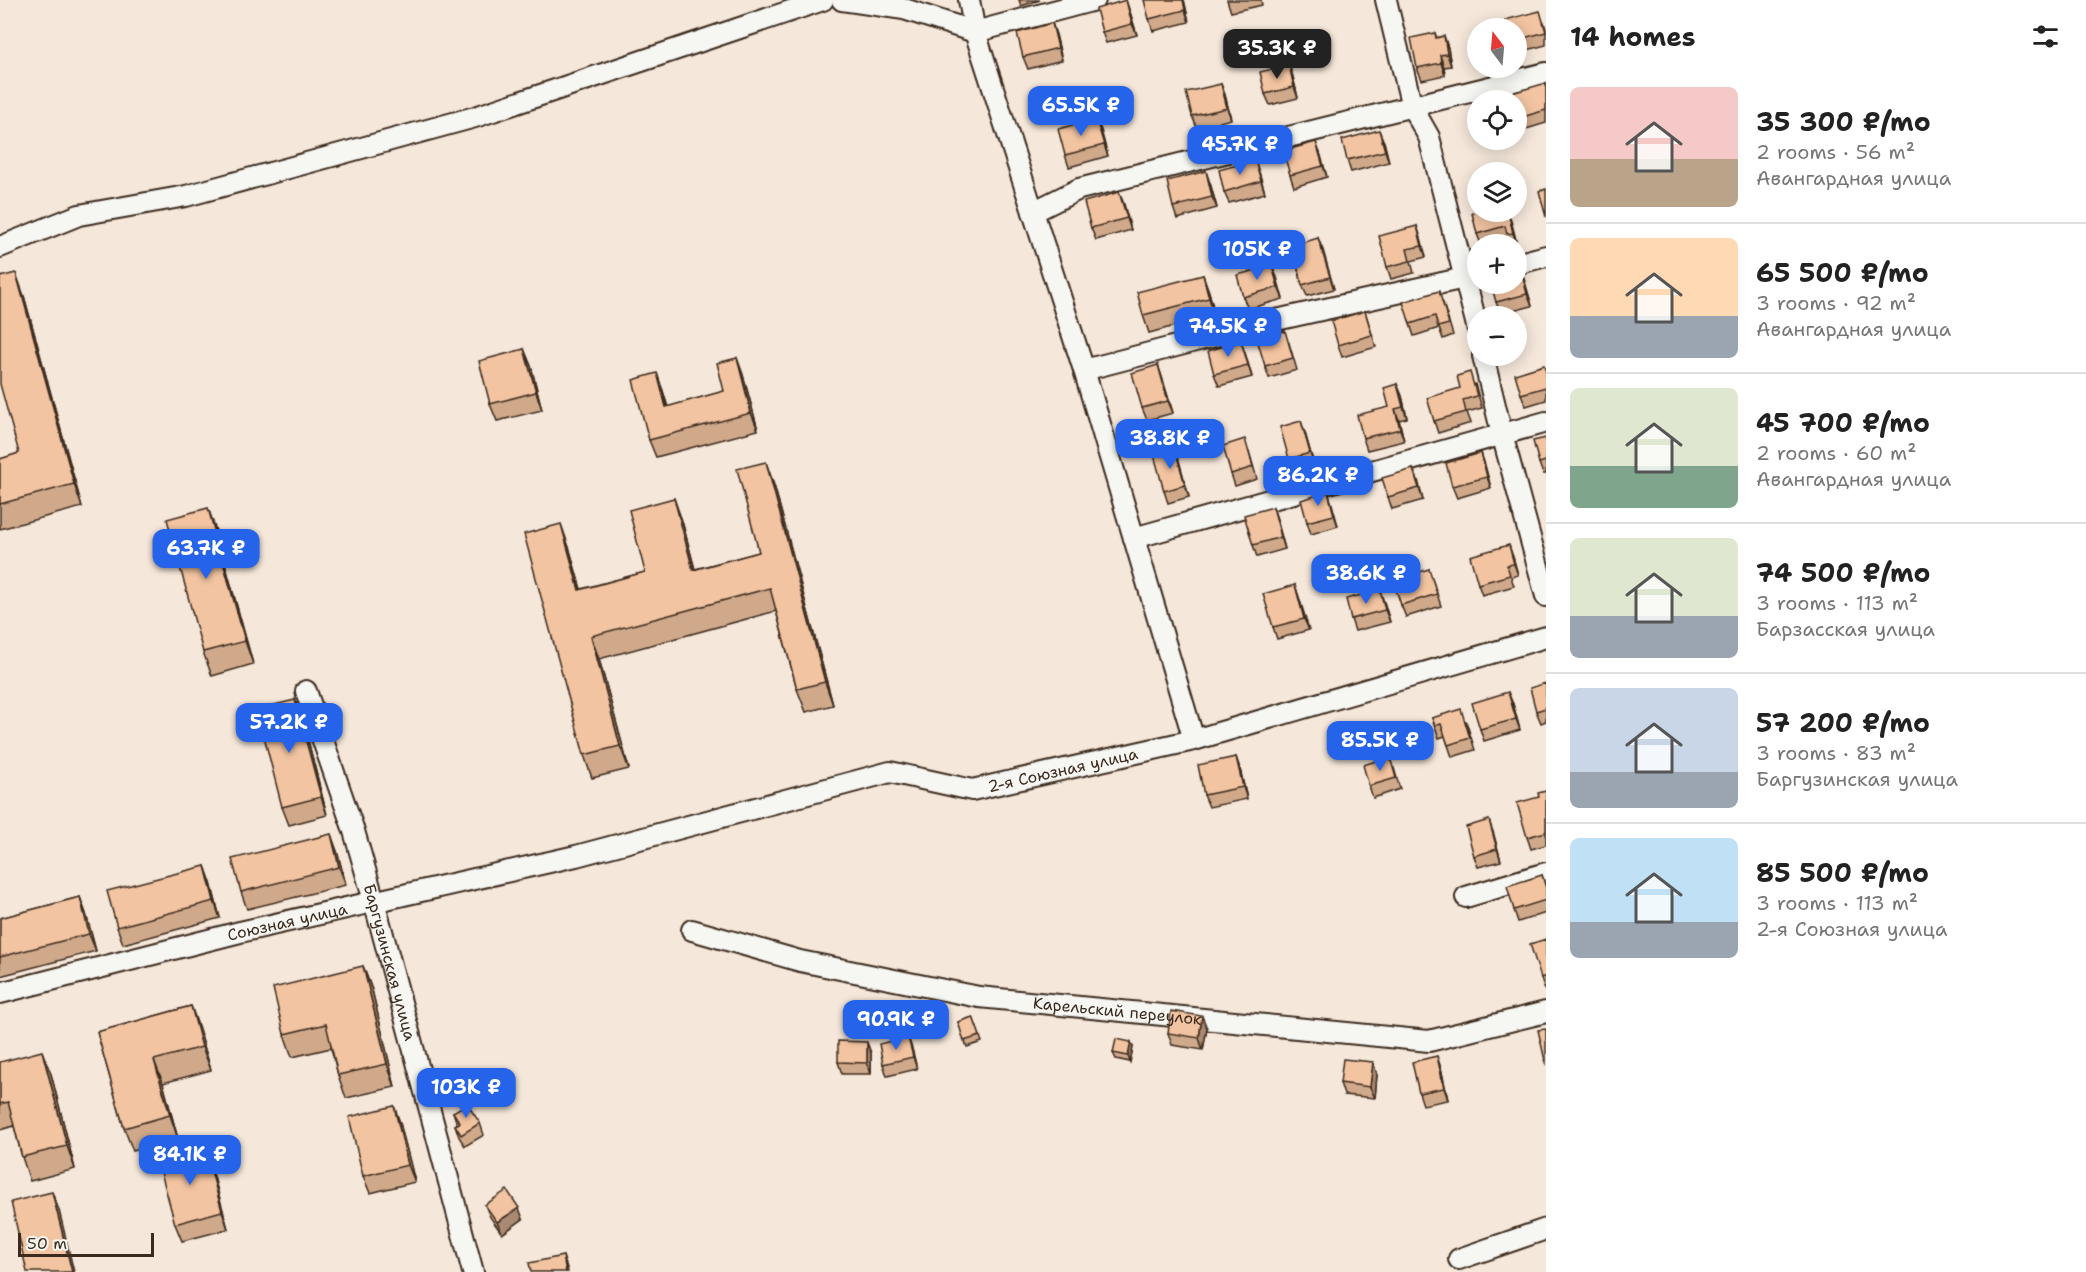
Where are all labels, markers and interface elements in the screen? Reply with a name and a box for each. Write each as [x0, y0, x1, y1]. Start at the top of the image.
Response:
north arrow [1467, 18, 1527, 78]
map controls [1467, 18, 1527, 366]
text: 14 homes [1570, 19, 1696, 54]
icon: filters [2029, 20, 2062, 53]
pin: 35.3K ₽ [1222, 29, 1332, 80]
text: 35.3K ₽ [1237, 35, 1317, 61]
pin: 65.5K ₽ [1026, 86, 1136, 137]
button: locate [1467, 90, 1527, 150]
text: 65.5K ₽ [1042, 92, 1120, 118]
text: 35 300 ₽/mo [1756, 104, 1931, 139]
icon: home [1618, 111, 1690, 183]
pin: 45.7K ₽ [1185, 125, 1295, 176]
text: 45.7K ₽ [1201, 131, 1279, 157]
text: 2 rooms · 56 m² [1756, 139, 1915, 165]
button: layers [1467, 162, 1527, 222]
text: Авангардная улица [1756, 165, 1951, 191]
pin: 105K ₽ [1208, 230, 1306, 281]
button: + [1467, 234, 1527, 294]
text: 105K ₽ [1222, 236, 1292, 262]
text: 65 500 ₽/mo [1756, 255, 1929, 290]
icon: home [1618, 262, 1690, 334]
text: 3 rooms · 92 m² [1756, 290, 1916, 316]
button: − [1467, 306, 1527, 366]
pin: 74.5K ₽ [1173, 307, 1283, 358]
text: 74.5K ₽ [1188, 313, 1268, 339]
text: Авангардная улица [1756, 316, 1951, 342]
text: 45 700 ₽/mo [1756, 405, 1930, 440]
icon: home [1618, 412, 1690, 484]
pin: 38.8K ₽ [1115, 419, 1225, 470]
text: 38.8K ₽ [1129, 425, 1211, 451]
text: 2 rooms · 60 m² [1756, 440, 1916, 466]
pin: 86.2K ₽ [1263, 456, 1373, 507]
text: 86.2K ₽ [1277, 462, 1359, 488]
text: Авангардная улица [1756, 466, 1951, 492]
pin: 63.7K ₽ [151, 529, 261, 580]
text: 63.7K ₽ [167, 535, 245, 561]
pin: 38.6K ₽ [1311, 554, 1421, 605]
text: 74 500 ₽/mo [1756, 555, 1931, 590]
text: 38.6K ₽ [1325, 560, 1407, 586]
icon: home [1618, 562, 1690, 634]
text: 3 rooms · 113 m² [1756, 590, 1918, 616]
text: Барзасская улица [1756, 616, 1935, 642]
pin: 57.2K ₽ [234, 703, 344, 754]
text: 57 200 ₽/mo [1756, 705, 1930, 740]
text: 57.2K ₽ [250, 709, 328, 735]
icon: home [1618, 712, 1690, 784]
pin: 85.5K ₽ [1325, 721, 1435, 772]
text: 85.5K ₽ [1341, 727, 1419, 753]
text: 3 rooms · 83 m² [1756, 740, 1916, 766]
street label: 2-я Союзная улица [986, 743, 1140, 797]
text: Баргузинская улица [1756, 766, 1958, 792]
text: 85 500 ₽/mo [1756, 855, 1929, 890]
icon: home [1618, 862, 1690, 934]
street label: Баргузинская улица [359, 881, 421, 1043]
text: 3 rooms · 113 m² [1756, 890, 1918, 916]
street label: Союзная улица [225, 898, 349, 946]
text: 2-я Союзная улица [1756, 916, 1947, 942]
street label: Карельский переулок [1032, 992, 1203, 1030]
pin: 90.9K ₽ [841, 1000, 951, 1051]
text: 90.9K ₽ [857, 1006, 935, 1032]
pin: 103K ₽ [417, 1068, 515, 1119]
text: 103K ₽ [431, 1074, 501, 1100]
pin: 84.1K ₽ [135, 1135, 245, 1186]
text: 84.1K ₽ [153, 1141, 227, 1167]
scale bar [18, 1230, 154, 1258]
text: 50 m [27, 1233, 67, 1254]

